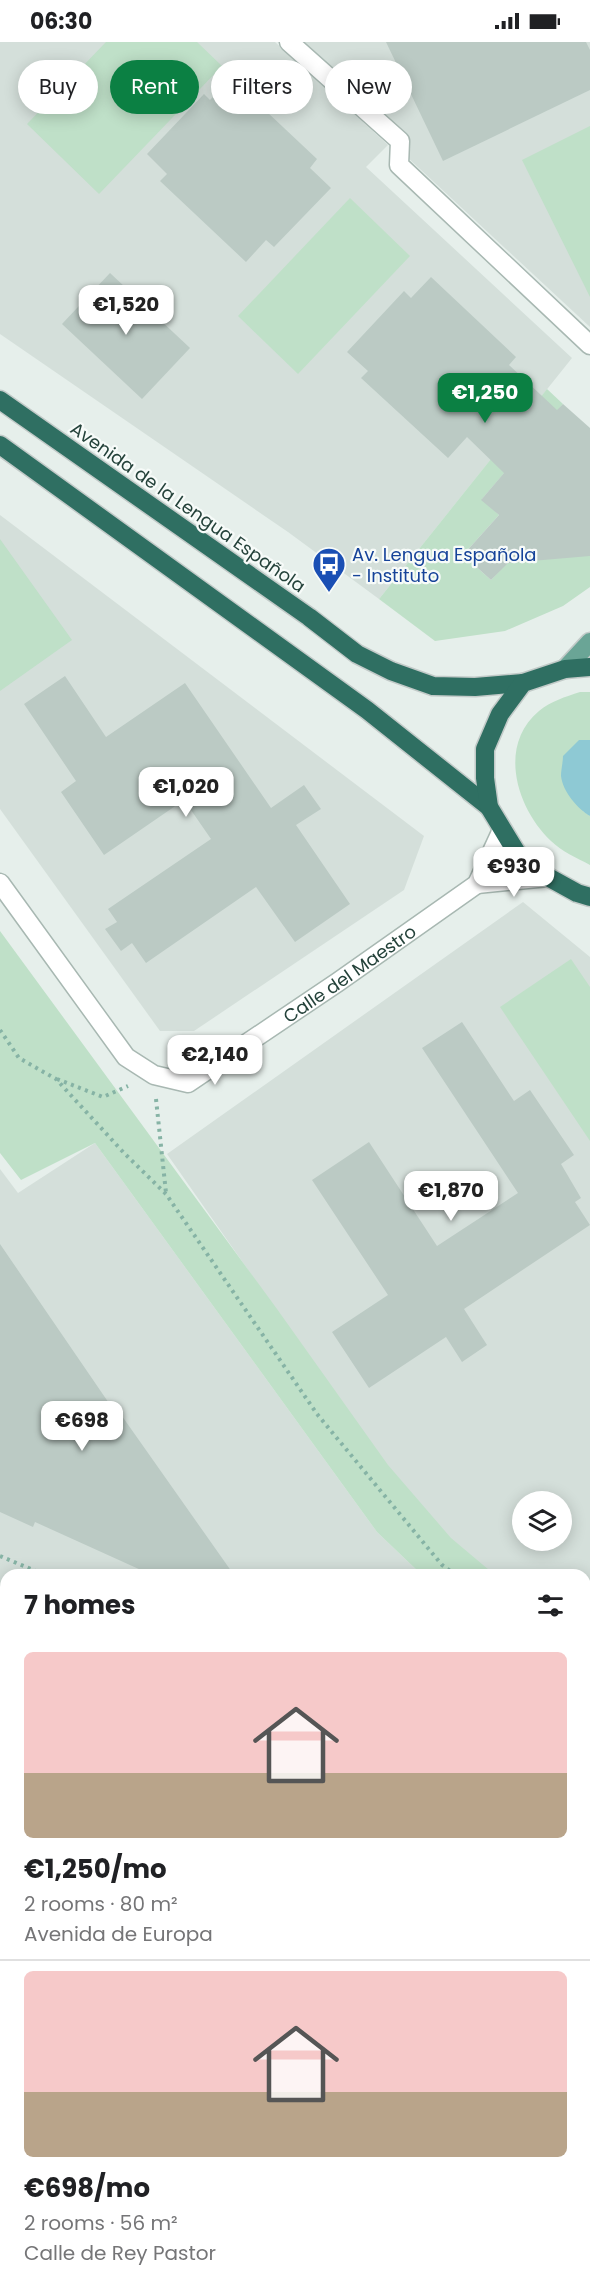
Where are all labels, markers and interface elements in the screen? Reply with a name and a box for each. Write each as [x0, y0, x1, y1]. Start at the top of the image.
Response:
text: 06:30 [30, 6, 92, 37]
chip: Buy [18, 60, 98, 114]
chip: Rent [110, 60, 199, 114]
chip: Filters [211, 60, 313, 114]
chip: New [325, 60, 412, 114]
pin: €1,520 [77, 285, 175, 336]
text: €1,520 [93, 290, 159, 318]
pin: €1,250 [436, 373, 534, 424]
text: €1,250 [452, 378, 518, 406]
street label: Avenida de la Lengua Española [65, 416, 311, 598]
place label: Av. Lengua Española - Instituto [352, 542, 537, 588]
bus stop icon: Av. Lengua Española - Instituto [311, 546, 347, 593]
pin: €1,020 [137, 767, 235, 818]
text: €1,020 [153, 772, 219, 800]
pin: €930 [478, 847, 550, 898]
text: €930 [487, 852, 541, 880]
street label: Calle del Maestro [278, 919, 421, 1028]
pin: €2,140 [166, 1035, 264, 1086]
text: €2,140 [181, 1040, 249, 1068]
pin: €1,870 [402, 1171, 500, 1222]
text: €1,870 [418, 1176, 484, 1204]
pin: €698 [46, 1401, 118, 1452]
text: €698 [55, 1406, 109, 1434]
map controls [512, 1491, 572, 1551]
button: layers [512, 1491, 572, 1551]
text: 7 homes [24, 1587, 136, 1623]
icon: filters [534, 1589, 567, 1622]
icon: home [242, 1691, 350, 1799]
text: €1,250/mo [24, 1851, 167, 1887]
text: 2 rooms · 80 m² [24, 1890, 178, 1918]
text: Avenida de Europa [24, 1920, 213, 1948]
icon: home [242, 2010, 350, 2118]
text: €698/mo [24, 2170, 150, 2206]
text: 2 rooms · 56 m² [24, 2209, 178, 2237]
text: Calle de Rey Pastor [24, 2239, 216, 2267]

